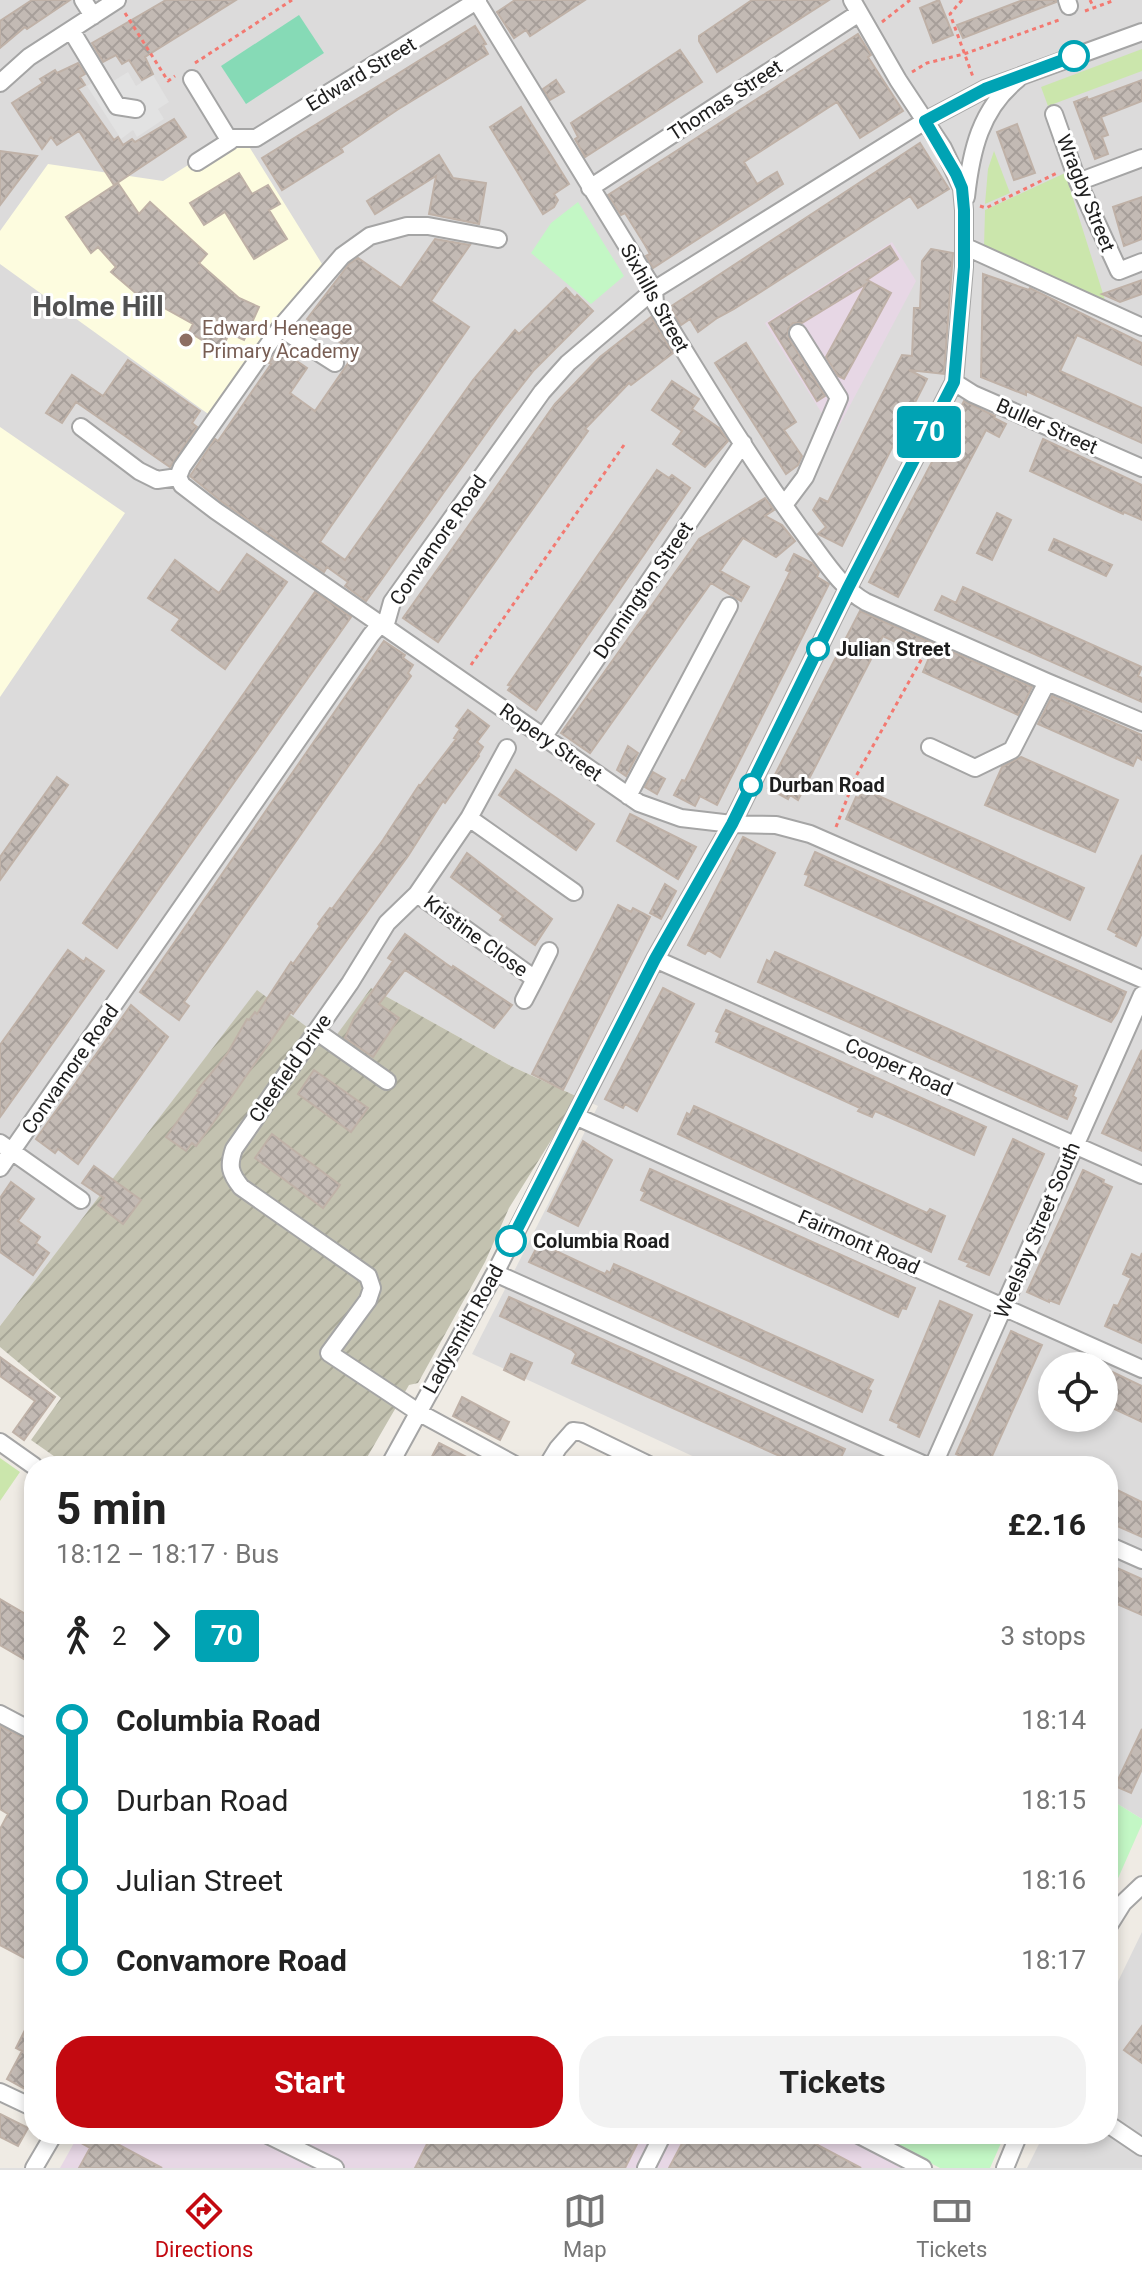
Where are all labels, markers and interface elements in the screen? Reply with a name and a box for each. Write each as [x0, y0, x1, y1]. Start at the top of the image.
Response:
street label: Edward Street [302, 32, 420, 116]
unlabelled marker [1059, 41, 1089, 71]
street label: Thomas Street [664, 54, 786, 146]
street label: Wragby Street [1052, 131, 1120, 255]
street label: Sixhills Street [615, 240, 695, 356]
district label: Holme Hill [32, 290, 164, 323]
place label: Edward Heneage Primary Academy [202, 316, 360, 363]
marker: Edward Heneage Primary Academy [177, 331, 195, 349]
street label: Buller Street [993, 393, 1101, 459]
line badge: 70 [893, 406, 965, 458]
text: 70 [913, 415, 945, 448]
street label: Convamore Road [384, 470, 492, 610]
street label: Donnington Street [588, 517, 698, 663]
place label: Julian Street [836, 637, 951, 661]
marker: Julian Street [807, 638, 829, 660]
street label: Ropery Street [495, 698, 607, 786]
place label: Durban Road [769, 773, 885, 797]
marker: Durban Road [740, 774, 762, 796]
street label: Kristine Close [419, 890, 533, 982]
street label: Convamore Road [16, 999, 124, 1139]
street label: Cleefield Drive [244, 1009, 336, 1127]
street label: Cooper Road [841, 1033, 957, 1101]
street label: Weelsby Street South [989, 1138, 1085, 1322]
street label: Fairmont Road [794, 1204, 924, 1280]
marker: Columbia Road [496, 1226, 526, 1256]
place label: Columbia Road [533, 1229, 669, 1253]
street label: Ladysmith Road [418, 1260, 508, 1398]
map controls [1038, 1352, 1118, 1432]
button: locate [1038, 1352, 1118, 1432]
text: 5 min [56, 1483, 167, 1535]
text: £2.16 [1008, 1507, 1086, 1542]
text: 18:12 – 18:17 · Bus [56, 1539, 279, 1569]
icon: walk [56, 1614, 100, 1658]
icon: forward [139, 1614, 183, 1658]
text: 70 [211, 1619, 243, 1652]
text: 2 [112, 1621, 127, 1651]
text: 3 stops [1000, 1621, 1086, 1651]
text: Columbia Road [116, 1703, 321, 1738]
text: 18:14 [1021, 1705, 1086, 1735]
text: Durban Road [116, 1783, 288, 1818]
text: 18:15 [1021, 1785, 1086, 1815]
text: Julian Street [116, 1863, 283, 1898]
text: 18:16 [1021, 1865, 1086, 1895]
text: Convamore Road [116, 1943, 347, 1978]
text: 18:17 [1021, 1945, 1086, 1975]
button: Start [56, 2036, 563, 2128]
button: Tickets [579, 2036, 1086, 2128]
tab: Directions [155, 2189, 253, 2262]
tab: Map [563, 2189, 607, 2262]
tab: Tickets [916, 2189, 987, 2262]

